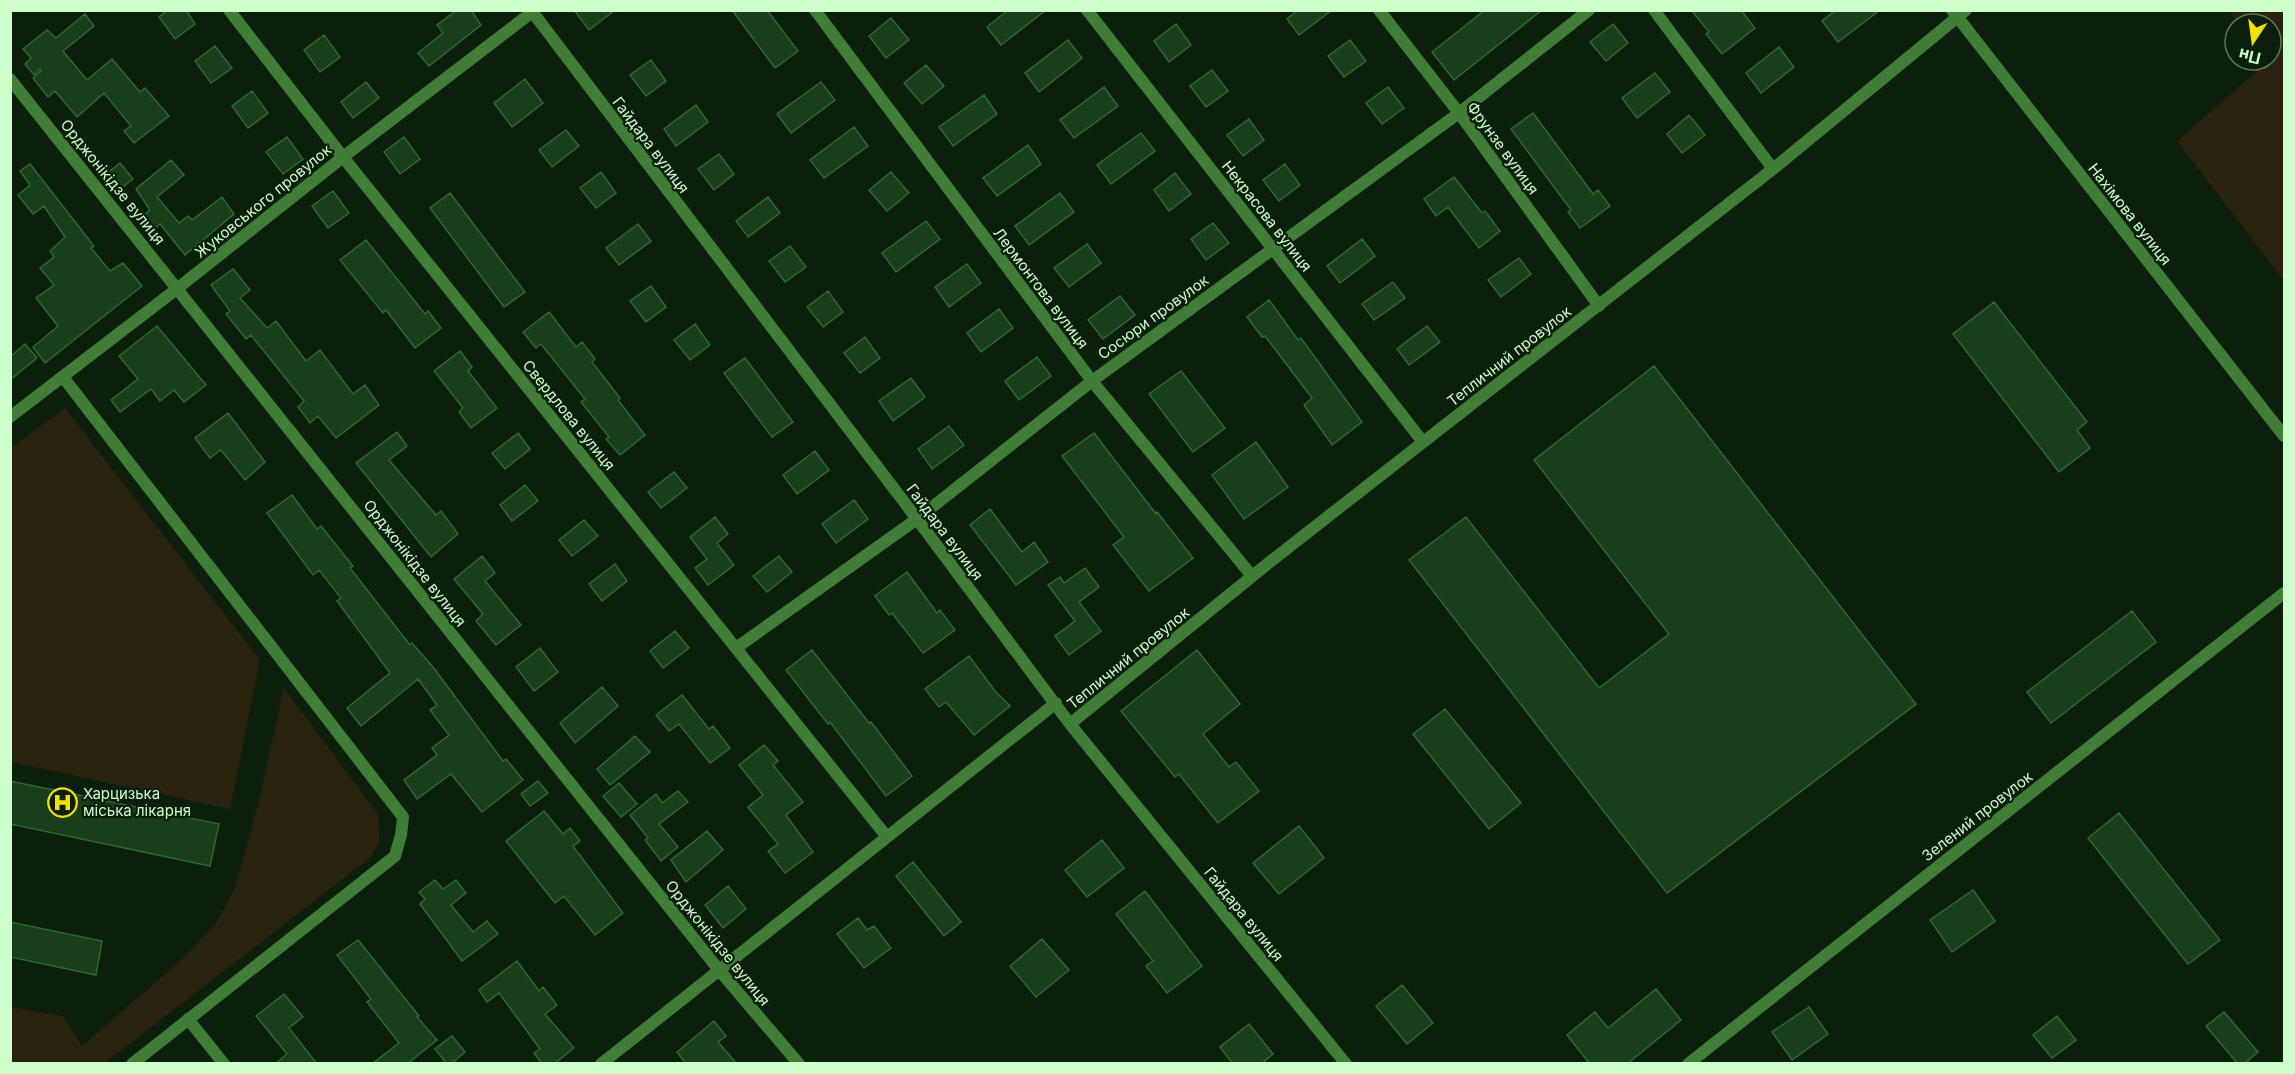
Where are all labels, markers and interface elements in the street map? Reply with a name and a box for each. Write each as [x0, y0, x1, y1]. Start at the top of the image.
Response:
north arrow [2223, 12, 2283, 72]
text: Пн [2237, 44, 2263, 69]
street label: Гайдара вулиця [609, 93, 693, 197]
street label: Фрунзе вулиця [1463, 98, 1543, 198]
street label: Орджонікідзе вулиця [57, 115, 169, 249]
street label: Жуковського провулок [191, 140, 335, 262]
street label: Некрасова вулиця [1218, 157, 1316, 275]
street label: Нахімова вулиця [2084, 159, 2176, 269]
street label: Лермонтова вулиця [989, 224, 1093, 352]
street label: Сосюри провулок [1094, 270, 1212, 364]
street label: Тепличний провулок [1443, 302, 1575, 410]
street label: Свердлова вулиця [519, 356, 619, 474]
street label: Гайдара вулиця [903, 480, 987, 584]
street label: Орджонікідзе вулиця [360, 496, 470, 630]
street label: Тепличний провулок [1063, 603, 1193, 713]
street label: Зелений провулок [1918, 767, 2036, 865]
place label: Харцизька міська лікарня [83, 784, 191, 820]
hospital icon: Харцизька міська лікарня [46, 786, 78, 818]
street label: Гайдара вулиця [1200, 863, 1288, 965]
street label: Орджонікідзе вулиця [662, 876, 774, 1010]

